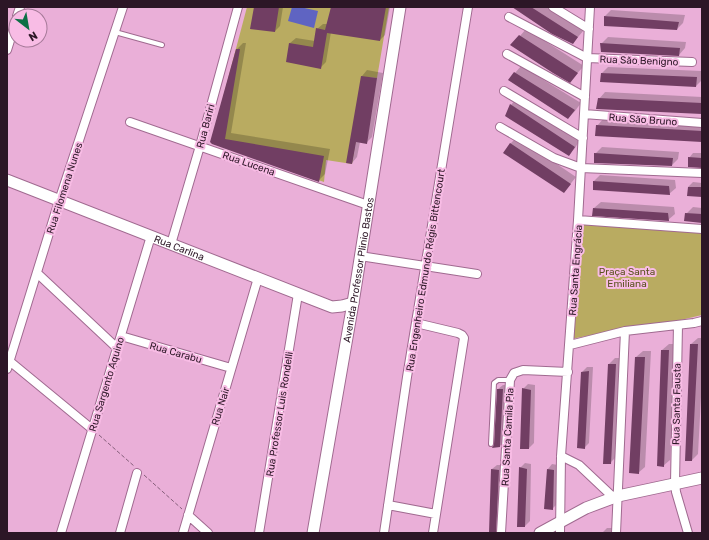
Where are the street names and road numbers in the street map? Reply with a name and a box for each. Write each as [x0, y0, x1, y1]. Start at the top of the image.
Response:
street label: Rua São Benigno [599, 54, 679, 68]
street label: Rua Bariri [194, 103, 218, 150]
street label: Rua São Bruno [608, 112, 678, 128]
street label: Rua Filomena Nunes [45, 141, 85, 235]
street label: Rua Lucena [221, 149, 277, 179]
street label: Rua Engenheiro Edmundo Régis Bittencourt [404, 168, 448, 372]
street label: Avenida Professor Plinio Bastos [341, 196, 377, 344]
street label: Rua Santa Engrácia [567, 224, 585, 316]
street label: Rua Carlina [152, 233, 206, 264]
street label: Rua Sargento Aquino [87, 335, 127, 433]
street label: Rua Carabu [148, 340, 203, 366]
street label: Rua Professor Luis Rondelli [264, 351, 296, 477]
street label: Rua Santa Fausta [670, 363, 684, 445]
street label: Rua Nair [209, 386, 232, 427]
street label: Rua Santa Camila Pia [499, 388, 517, 487]

